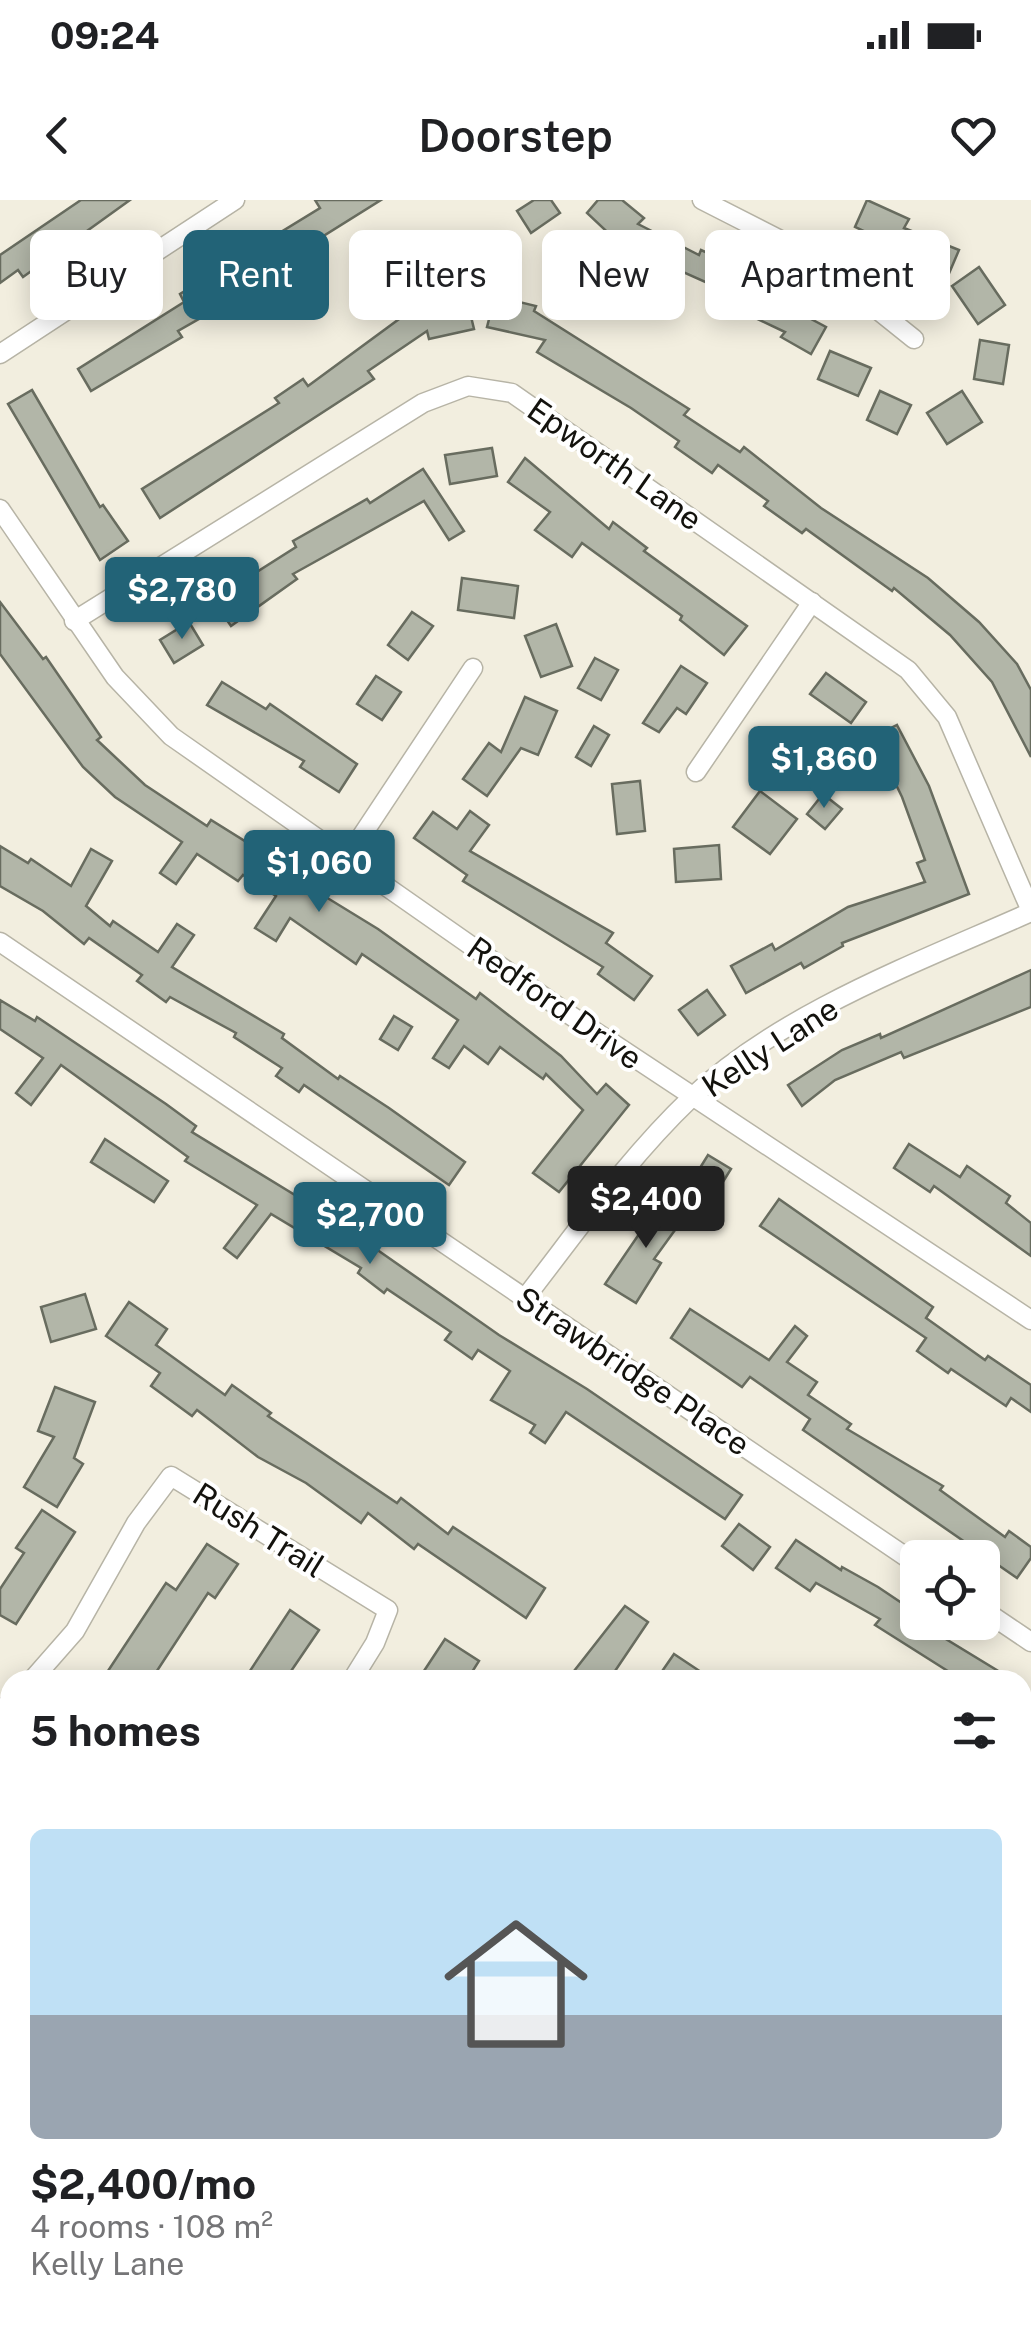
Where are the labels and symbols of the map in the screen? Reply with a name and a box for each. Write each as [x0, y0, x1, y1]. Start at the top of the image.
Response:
street label: Epworth Lane [521, 390, 709, 538]
pin: $2,780 [101, 557, 263, 642]
pin: $1,860 [743, 726, 905, 811]
pin: $1,060 [238, 830, 400, 915]
street label: Redford Drive [461, 929, 649, 1077]
street label: Kelly Lane [695, 989, 845, 1105]
pin: $2,400 [565, 1166, 727, 1251]
pin: $2,700 [289, 1182, 451, 1267]
street label: Strawbridge Place [509, 1279, 757, 1463]
street label: Rush Trail [187, 1475, 331, 1585]

